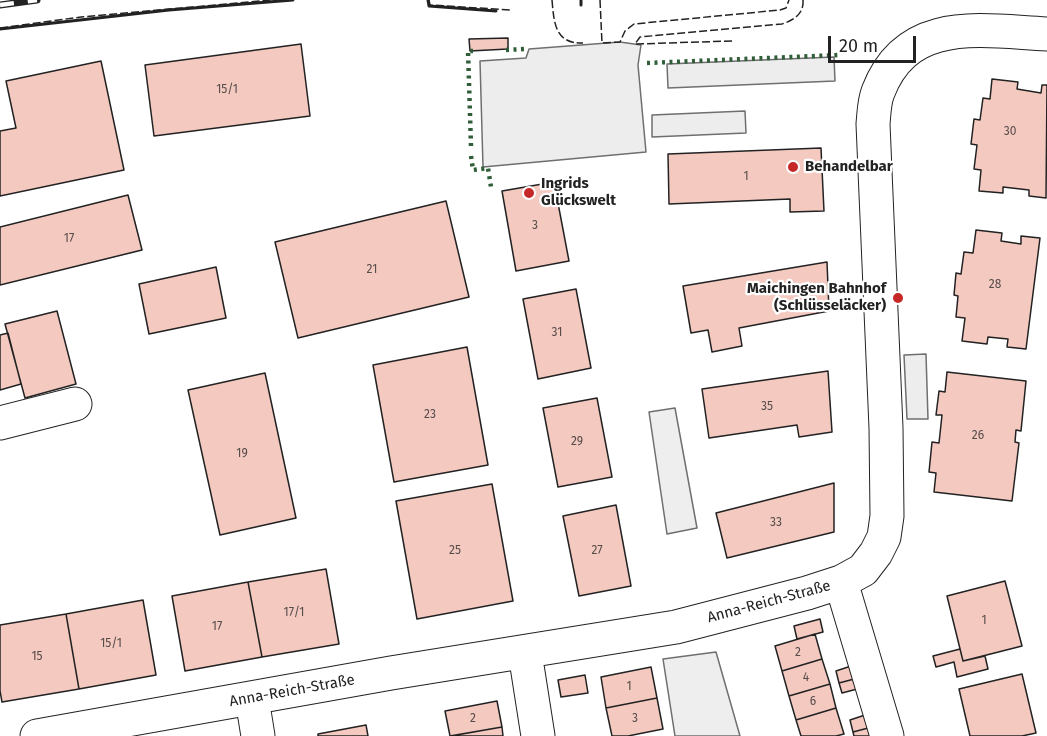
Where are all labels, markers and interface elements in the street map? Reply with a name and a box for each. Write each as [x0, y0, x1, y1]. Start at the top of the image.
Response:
scale bar [831, 24, 920, 62]
text: 20 m [839, 35, 878, 57]
house number: 15/1 [216, 83, 238, 97]
house number: 30 [1004, 125, 1016, 139]
place label: Behandelbar [805, 158, 893, 176]
marker: Behandelbar [786, 160, 800, 174]
house number: 1 [743, 170, 749, 184]
place label: Ingrids Glückswelt [541, 175, 616, 210]
marker: Ingrids Glückswelt [522, 186, 536, 200]
house number: 3 [532, 219, 538, 233]
house number: 17 [64, 232, 74, 246]
house number: 21 [367, 263, 377, 277]
house number: 28 [989, 278, 1001, 292]
place label: Maichingen Bahnhof (Schlüsseläcker) [747, 280, 886, 315]
marker: Maichingen Bahnhof (Schlüsseläcker) [891, 291, 905, 305]
house number: 31 [552, 326, 562, 340]
house number: 35 [761, 400, 773, 414]
house number: 23 [424, 408, 436, 422]
house number: 26 [972, 429, 984, 443]
house number: 29 [571, 435, 583, 449]
house number: 19 [236, 447, 248, 461]
house number: 33 [770, 516, 782, 530]
house number: 25 [449, 544, 461, 558]
house number: 27 [591, 544, 603, 558]
street label: Anna-Reich-Straße [705, 577, 833, 627]
house number: 17/1 [284, 606, 304, 620]
house number: 1 [981, 614, 987, 628]
house number: 17 [212, 620, 222, 634]
house number: 15/1 [100, 637, 122, 651]
house number: 2 [795, 646, 801, 660]
house number: 15 [31, 650, 43, 664]
street label: Anna-Reich-Straße [228, 671, 356, 711]
house number: 4 [803, 671, 809, 685]
house number: 1 [626, 680, 632, 694]
house number: 6 [810, 695, 816, 709]
house number: 2 [470, 712, 476, 726]
house number: 3 [632, 712, 638, 726]

